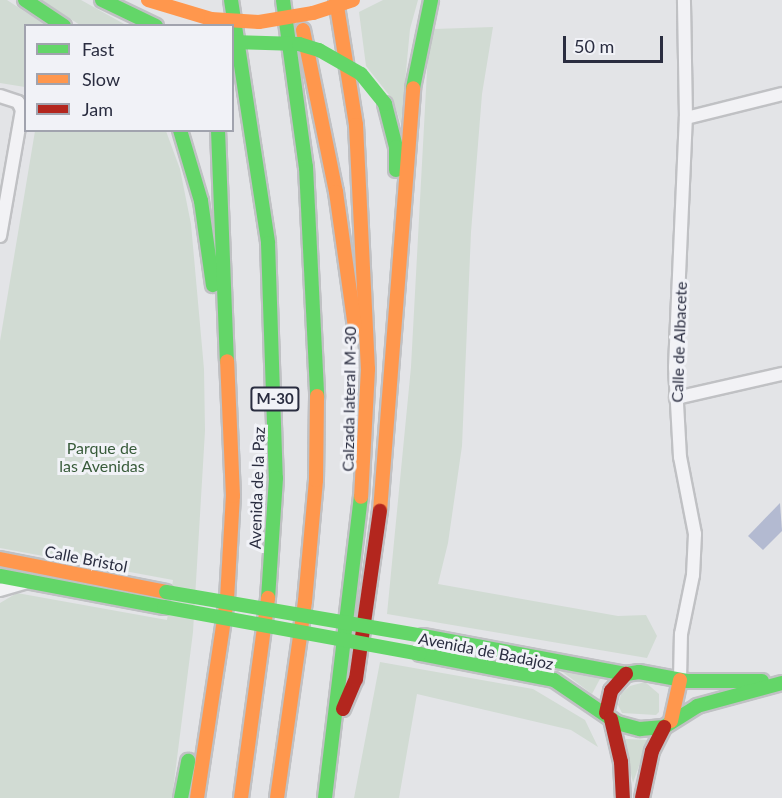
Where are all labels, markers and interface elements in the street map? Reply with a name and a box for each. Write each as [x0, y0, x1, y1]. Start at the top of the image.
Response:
legend [24, 24, 234, 132]
scale bar [566, 24, 666, 62]
text: 50 m [574, 35, 614, 57]
text: Fast [82, 38, 114, 60]
text: Slow [82, 68, 120, 90]
text: Jam [82, 98, 113, 120]
street label: Calle de Albacete [667, 281, 691, 403]
street label: Calzada lateral M-30 [338, 326, 360, 472]
road number: M-30 [250, 387, 300, 411]
street label: Avenida de la Paz [245, 427, 269, 549]
park label: Parque de las Avenidas [59, 438, 145, 476]
street label: Calle Bristol [43, 542, 129, 576]
street label: Avenida de Badajoz [417, 629, 555, 673]

